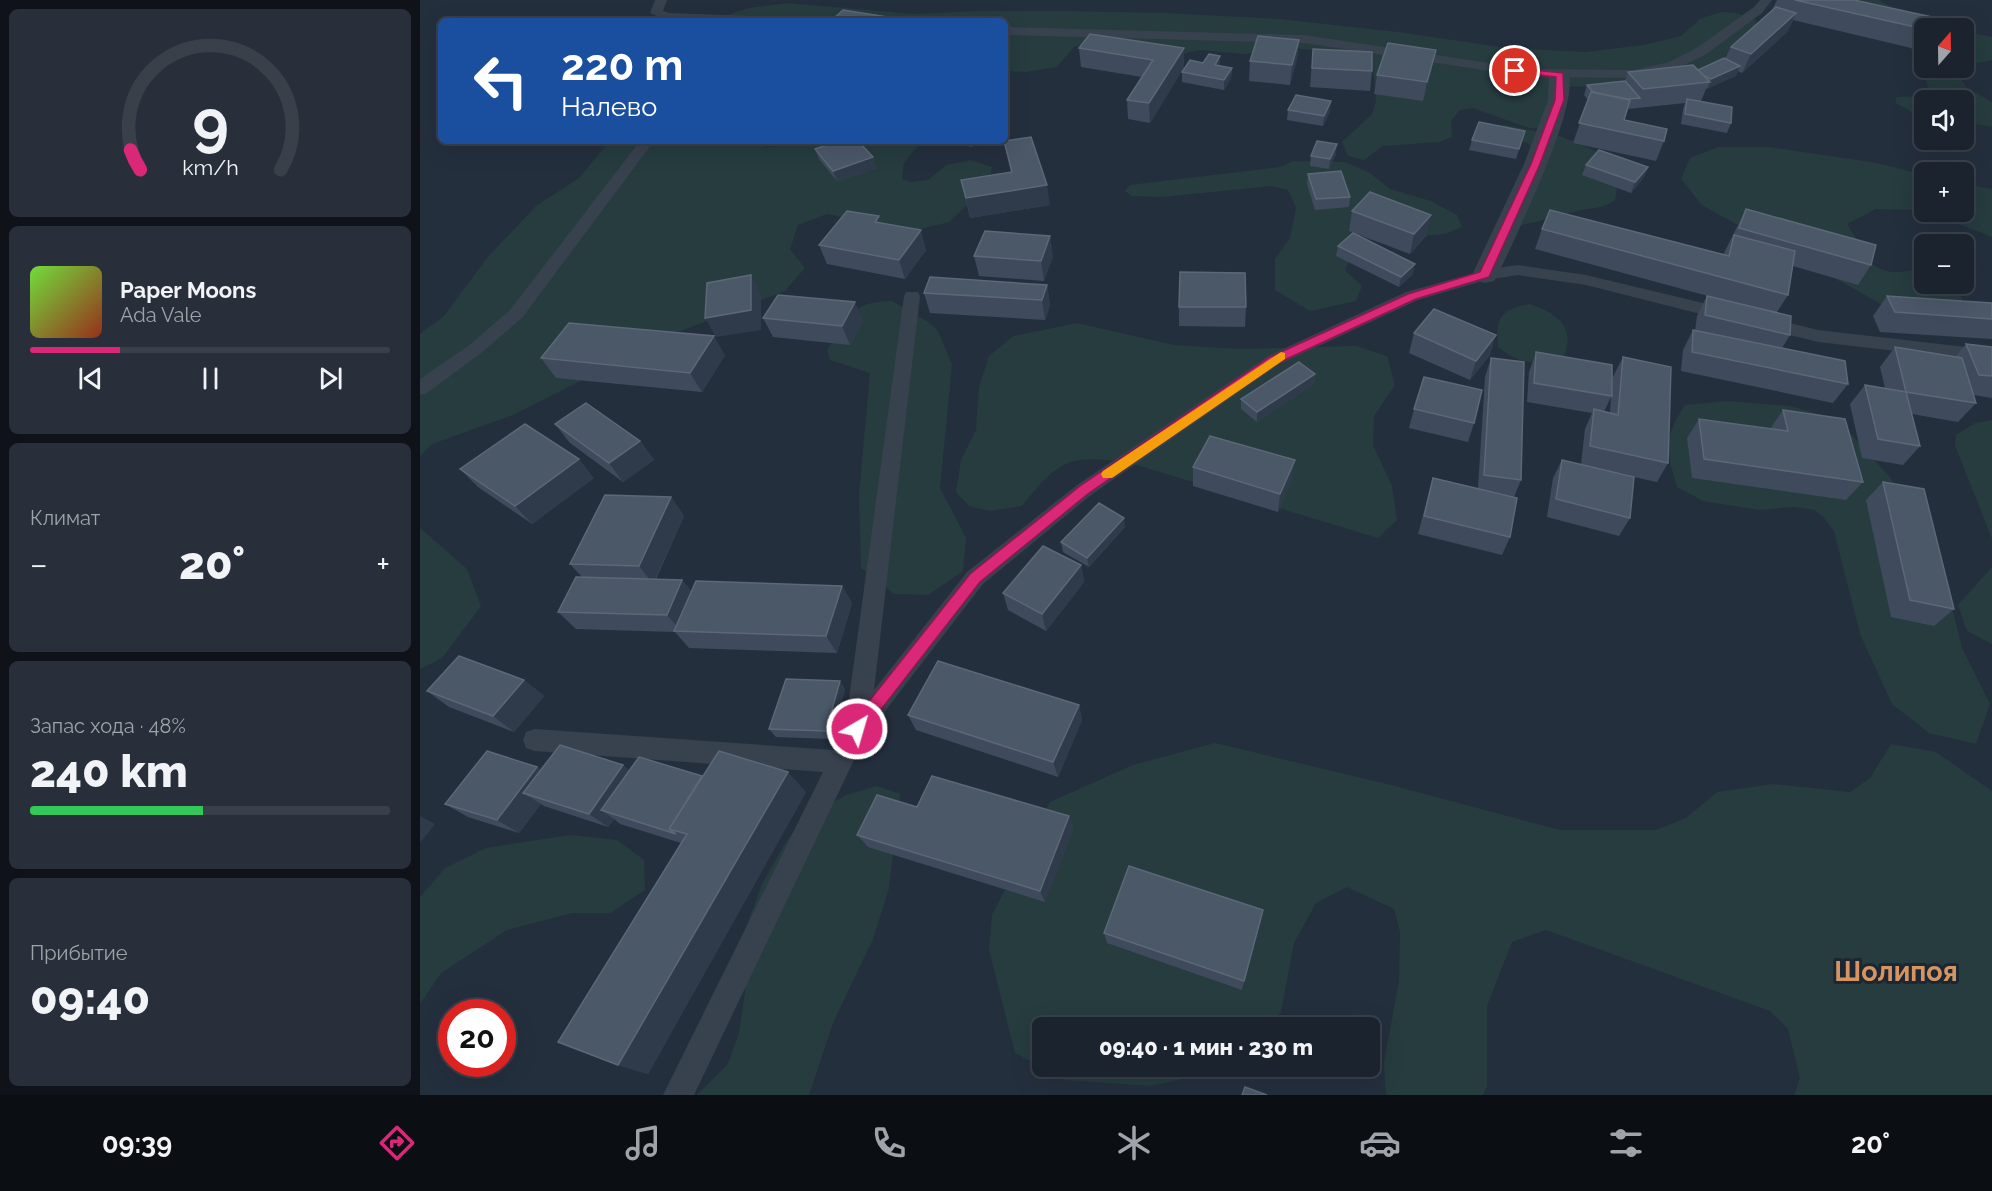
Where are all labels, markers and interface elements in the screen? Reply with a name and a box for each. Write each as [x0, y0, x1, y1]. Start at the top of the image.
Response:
north arrow [1914, 18, 1974, 78]
map controls [1914, 18, 1974, 294]
text: 220 m [561, 41, 683, 90]
icon: left [462, 42, 540, 120]
pin [1489, 45, 1540, 96]
icon: arrive [1498, 54, 1531, 87]
text: 9 [192, 85, 228, 159]
button: sound [1914, 90, 1974, 150]
text: Налево [561, 91, 657, 122]
text: km/h [182, 155, 238, 180]
button: + [1914, 162, 1974, 222]
button: − [1914, 234, 1974, 294]
text: Paper Moons [120, 277, 256, 303]
text: Ada Vale [120, 303, 202, 327]
icon: previous [74, 362, 107, 395]
icon: pause [194, 362, 227, 395]
icon: next [314, 362, 347, 395]
text: Климат [30, 506, 100, 530]
text: 20° [179, 537, 245, 590]
text: − [30, 545, 48, 584]
text: + [376, 545, 390, 584]
position arrow [825, 697, 889, 761]
text: Запас хода · 48% [30, 714, 186, 738]
text: 240 km [30, 745, 188, 798]
text: Прибытие [30, 941, 127, 965]
district label: Шолипоя [1834, 956, 1958, 987]
text: 09:40 [30, 972, 150, 1025]
speed limit sign: 20 [438, 999, 516, 1077]
text: 09:40 · 1 мин · 230 m [1099, 1034, 1313, 1060]
icon: directions [376, 1122, 418, 1164]
icon: music [622, 1122, 664, 1164]
icon: phone [868, 1122, 910, 1164]
icon: climate [1113, 1122, 1155, 1164]
icon: car [1359, 1122, 1401, 1164]
icon: filters [1605, 1122, 1647, 1164]
text: 09:39 [102, 1128, 172, 1159]
text: 20° [1851, 1128, 1890, 1159]

